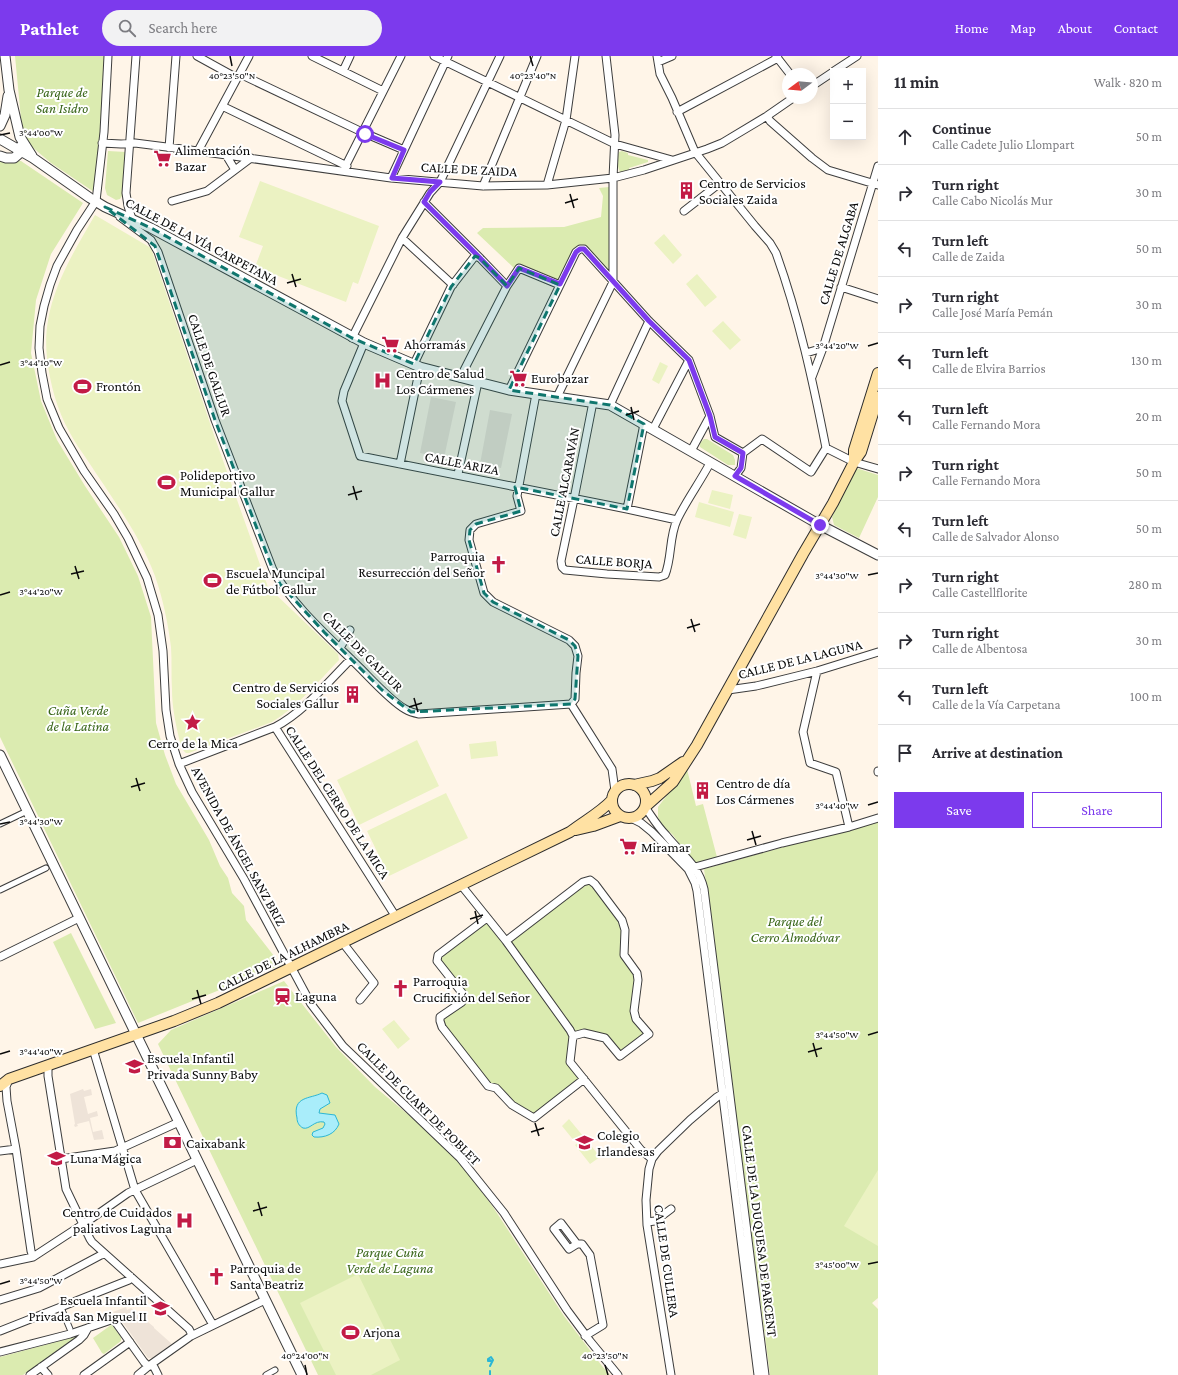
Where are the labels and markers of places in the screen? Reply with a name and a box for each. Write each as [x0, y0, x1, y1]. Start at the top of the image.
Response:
place label: Alimentación Bazar [175, 142, 251, 174]
supermarket icon: Alimentación Bazar [152, 148, 172, 168]
place label: Centro de Servicios Sociales Zaida [699, 175, 806, 207]
building icon: Centro de Servicios Sociales Zaida [676, 181, 696, 201]
supermarket icon: Ahorramás [381, 334, 401, 354]
place label: Ahorramás [404, 336, 466, 352]
place label: Centro de Salud Los Cármenes [396, 365, 485, 397]
supermarket icon: Eurobazar [508, 368, 528, 388]
place label: Eurobazar [531, 370, 589, 386]
hospital icon: Centro de Salud Los Cármenes [373, 371, 393, 391]
sports icon: Frontón [73, 376, 93, 396]
place label: Frontón [96, 378, 141, 394]
place label: Polideportivo Municipal Gallur [180, 467, 275, 499]
sports icon: Polideportivo Municipal Gallur [157, 473, 177, 493]
place label: Parroquia Resurrección del Señor [358, 548, 486, 580]
church icon: Parroquia Resurrección del Señor [488, 554, 508, 574]
place label: Escuela Muncipal de Fútbol Gallur [226, 565, 325, 597]
sports icon: Escuela Muncipal de Fútbol Gallur [203, 571, 223, 591]
place label: Centro de Servicios Sociales Gallur [232, 679, 339, 711]
building icon: Centro de Servicios Sociales Gallur [342, 685, 362, 705]
place icon: Cerro de la Mica [183, 713, 203, 733]
place label: Cerro de la Mica [148, 735, 239, 751]
place label: Centro de día Los Cármenes [716, 775, 794, 807]
building icon: Centro de día Los Cármenes [693, 781, 713, 801]
supermarket icon: Miramar [618, 837, 638, 857]
place label: Miramar [641, 839, 690, 855]
place label: Parroquia Crucifixión del Señor [413, 973, 530, 1005]
church icon: Parroquia Crucifixión del Señor [390, 979, 410, 999]
station icon: Laguna [272, 986, 292, 1006]
place label: Laguna [295, 988, 337, 1004]
place label: Escuela Infantil Privada Sunny Baby [147, 1050, 258, 1082]
school or university icon: Escuela Infantil Privada Sunny Baby [124, 1056, 144, 1076]
place label: Colegio Irlandesas [597, 1127, 655, 1159]
bank icon: Caixabank [163, 1133, 183, 1153]
school or university icon: Colegio Irlandesas [574, 1133, 594, 1153]
place label: Caixabank [186, 1135, 245, 1151]
school or university icon: Luna Mágica [47, 1148, 67, 1168]
place label: Luna Mágica [70, 1150, 142, 1166]
place label: Centro de Cuidados paliativos Laguna [62, 1204, 173, 1236]
hospital icon: Centro de Cuidados paliativos Laguna [175, 1210, 195, 1230]
place label: Parroquia de Santa Beatriz [230, 1260, 304, 1292]
church icon: Parroquia de Santa Beatriz [207, 1266, 227, 1286]
place label: Escuela Infantil Privada San Miguel II [28, 1292, 147, 1324]
school or university icon: Escuela Infantil Privada San Miguel II [150, 1298, 170, 1318]
sports icon: Arjona [340, 1322, 360, 1342]
place label: Arjona [363, 1324, 401, 1341]

